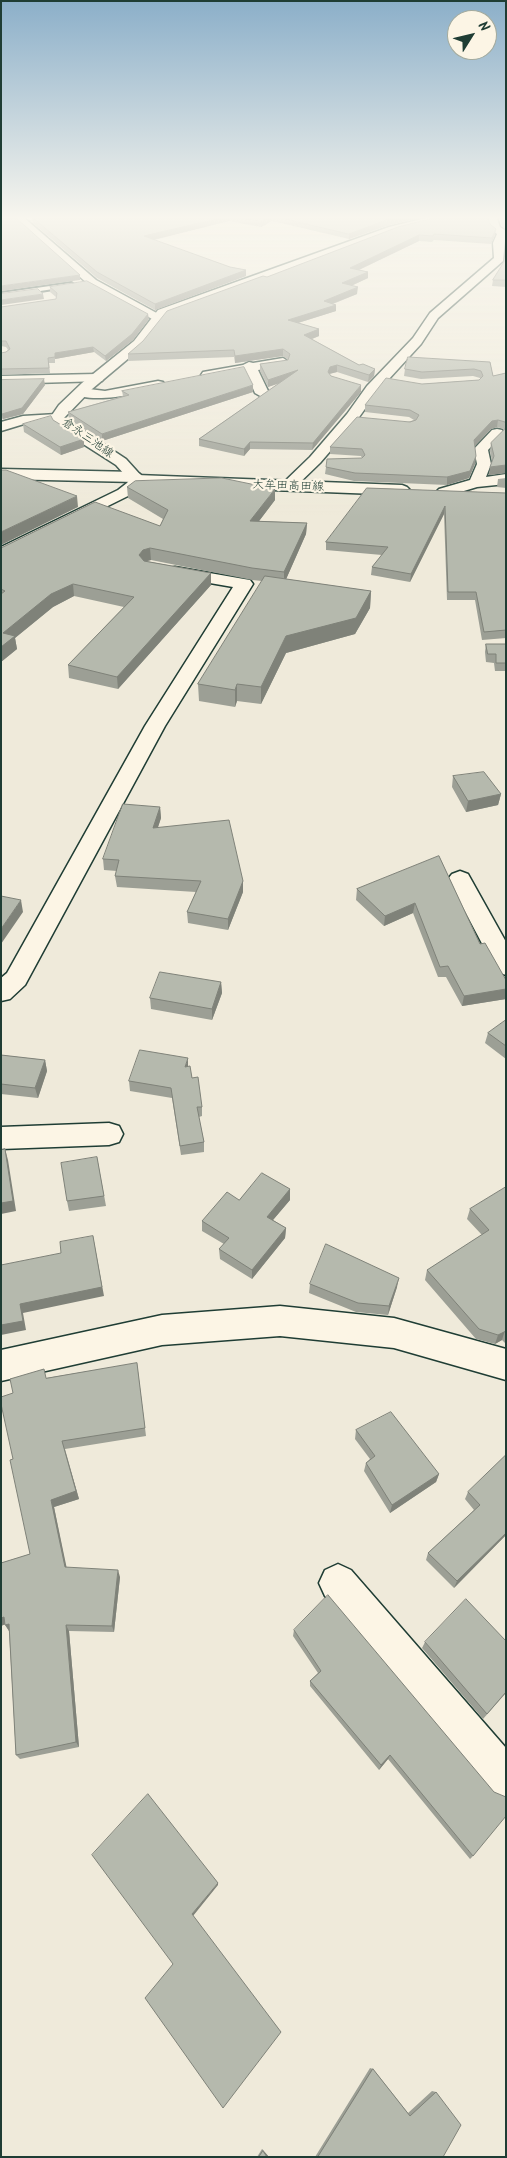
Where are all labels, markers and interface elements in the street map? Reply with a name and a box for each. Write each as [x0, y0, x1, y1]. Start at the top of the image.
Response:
north arrow [447, 10, 497, 60]
text: N [472, 17, 495, 37]
street label: 倉永三池線 [58, 416, 116, 462]
street label: 大牟田高田線 [252, 479, 324, 495]

